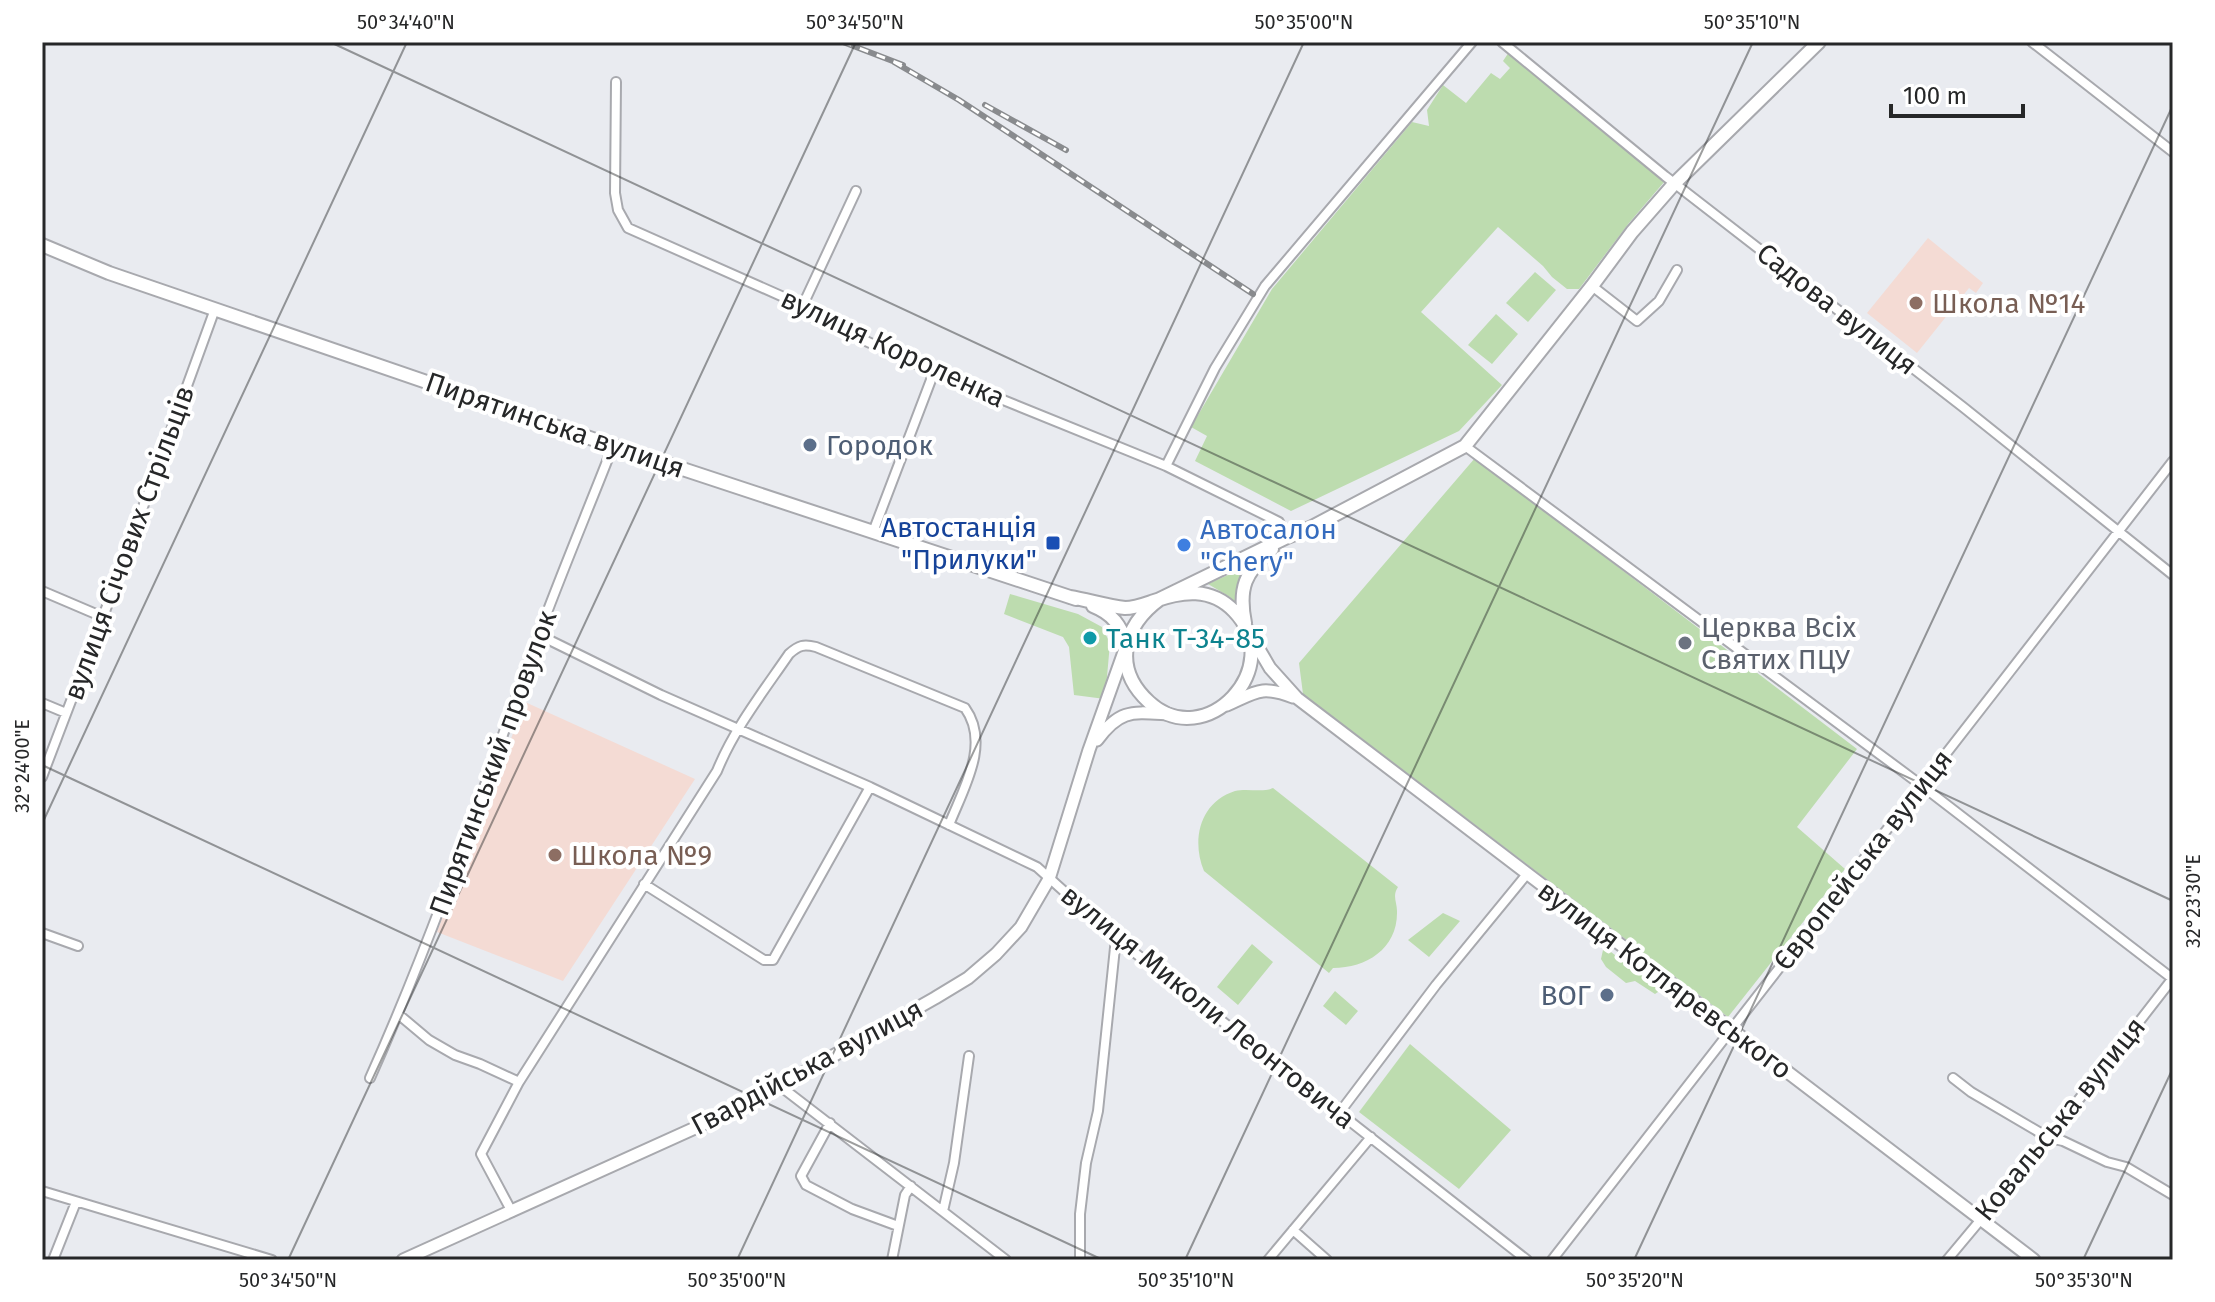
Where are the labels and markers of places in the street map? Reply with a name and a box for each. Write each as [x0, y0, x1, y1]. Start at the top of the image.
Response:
place label: Школа №14 [1932, 287, 2086, 320]
marker: Школа №14 [1907, 294, 1925, 312]
place label: Городок [826, 429, 933, 462]
marker: Городок [801, 436, 819, 454]
place label: Автостанція "Прилуки" [881, 511, 1037, 576]
place label: Автосалон "Chery" [1200, 513, 1337, 578]
marker: Автостанція "Прилуки" [1044, 534, 1062, 552]
marker: Автосалон "Chery" [1175, 536, 1193, 554]
place label: Церква Всіх Святих ПЦУ [1701, 611, 1857, 676]
place label: Танк Т-34-85 [1106, 622, 1265, 655]
marker: Танк Т-34-85 [1081, 629, 1099, 647]
marker: Церква Всіх Святих ПЦУ [1676, 634, 1694, 652]
place label: Школа №9 [571, 839, 712, 872]
marker: Школа №9 [546, 846, 564, 864]
place label: ВОГ [1540, 979, 1591, 1012]
marker: ВОГ [1598, 986, 1616, 1004]

